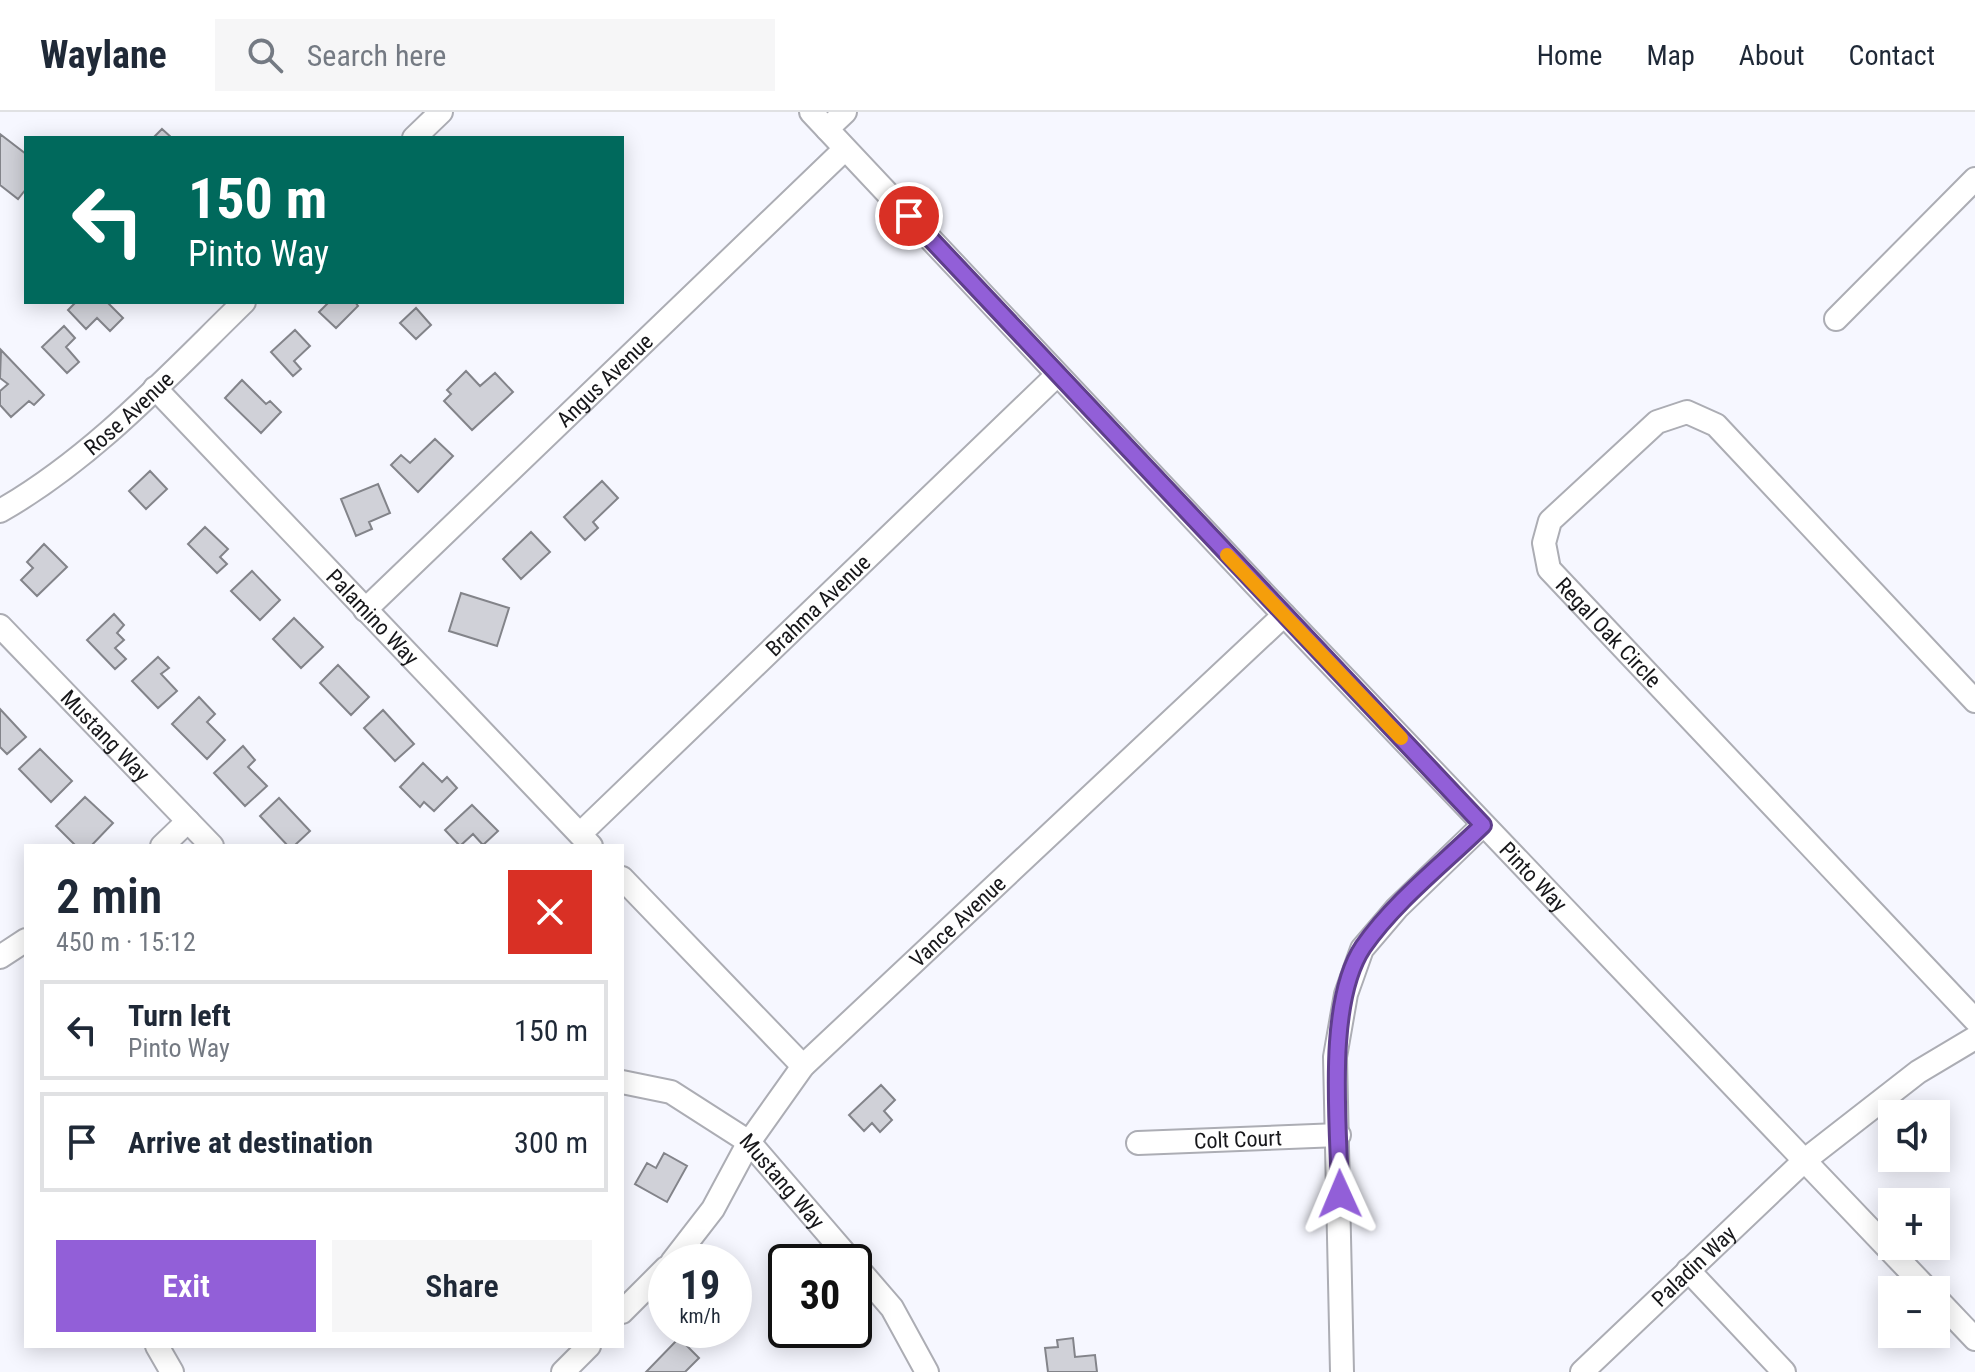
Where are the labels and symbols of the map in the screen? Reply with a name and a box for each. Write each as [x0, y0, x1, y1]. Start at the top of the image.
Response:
pin [875, 182, 943, 250]
street label: Angus Avenue [551, 328, 658, 432]
street label: Rose Avenue [79, 366, 178, 460]
street label: Brahma Avenue [760, 549, 875, 661]
street label: Palamino Way [322, 564, 424, 670]
street label: Regal Oak Circle [1551, 572, 1667, 692]
street label: Mustang Way [56, 685, 155, 786]
street label: Pinto Way [1495, 837, 1572, 916]
street label: Vance Avenue [904, 870, 1010, 972]
street label: Colt Court [1193, 1125, 1282, 1153]
street label: Mustang Way [735, 1128, 830, 1233]
position arrow [1298, 1152, 1382, 1236]
street label: Paladin Way [1647, 1220, 1741, 1311]
speed limit sign: 30 [768, 1244, 872, 1348]

